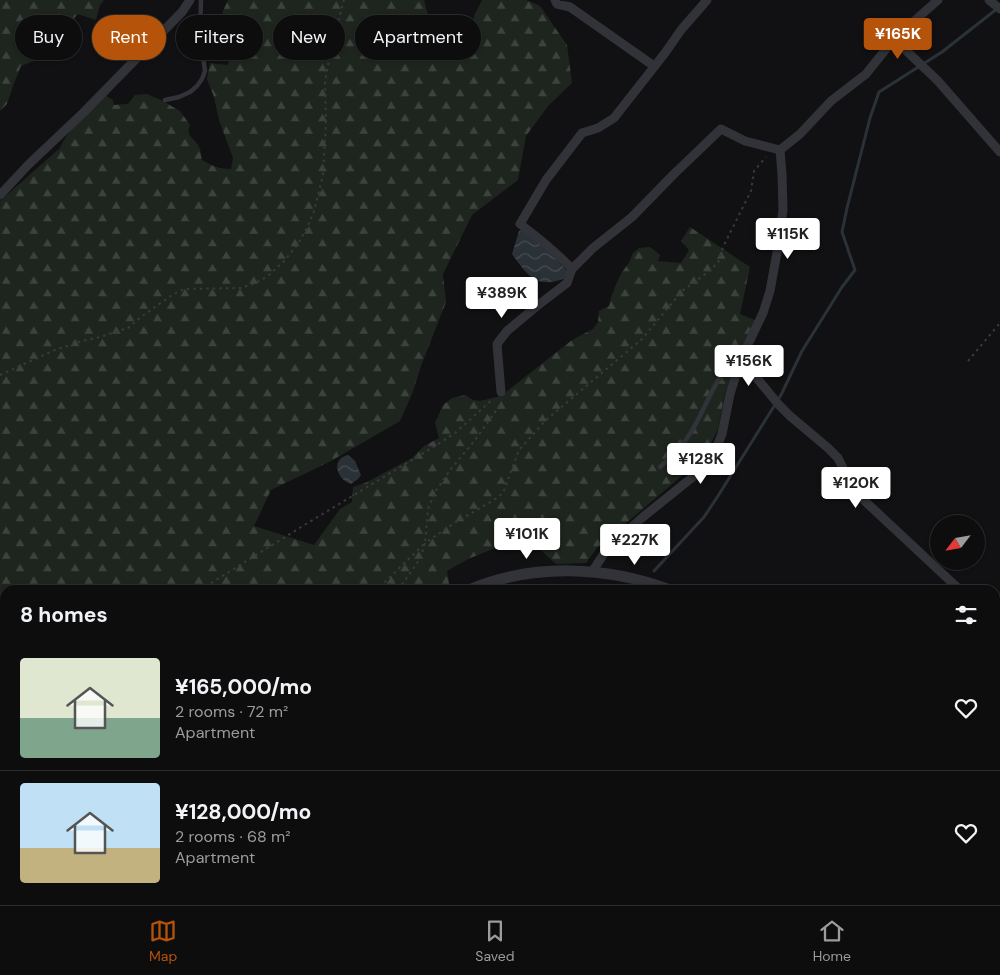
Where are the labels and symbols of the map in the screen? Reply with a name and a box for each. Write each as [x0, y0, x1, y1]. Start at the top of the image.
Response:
pin: ¥165K [863, 18, 933, 60]
pin: ¥115K [753, 218, 823, 260]
pin: ¥389K [467, 276, 537, 319]
pin: ¥156K [714, 344, 784, 387]
pin: ¥128K [666, 442, 736, 485]
pin: ¥120K [821, 466, 891, 509]
north arrow [930, 515, 985, 570]
pin: ¥101K [492, 518, 562, 560]
pin: ¥227K [600, 524, 670, 566]

